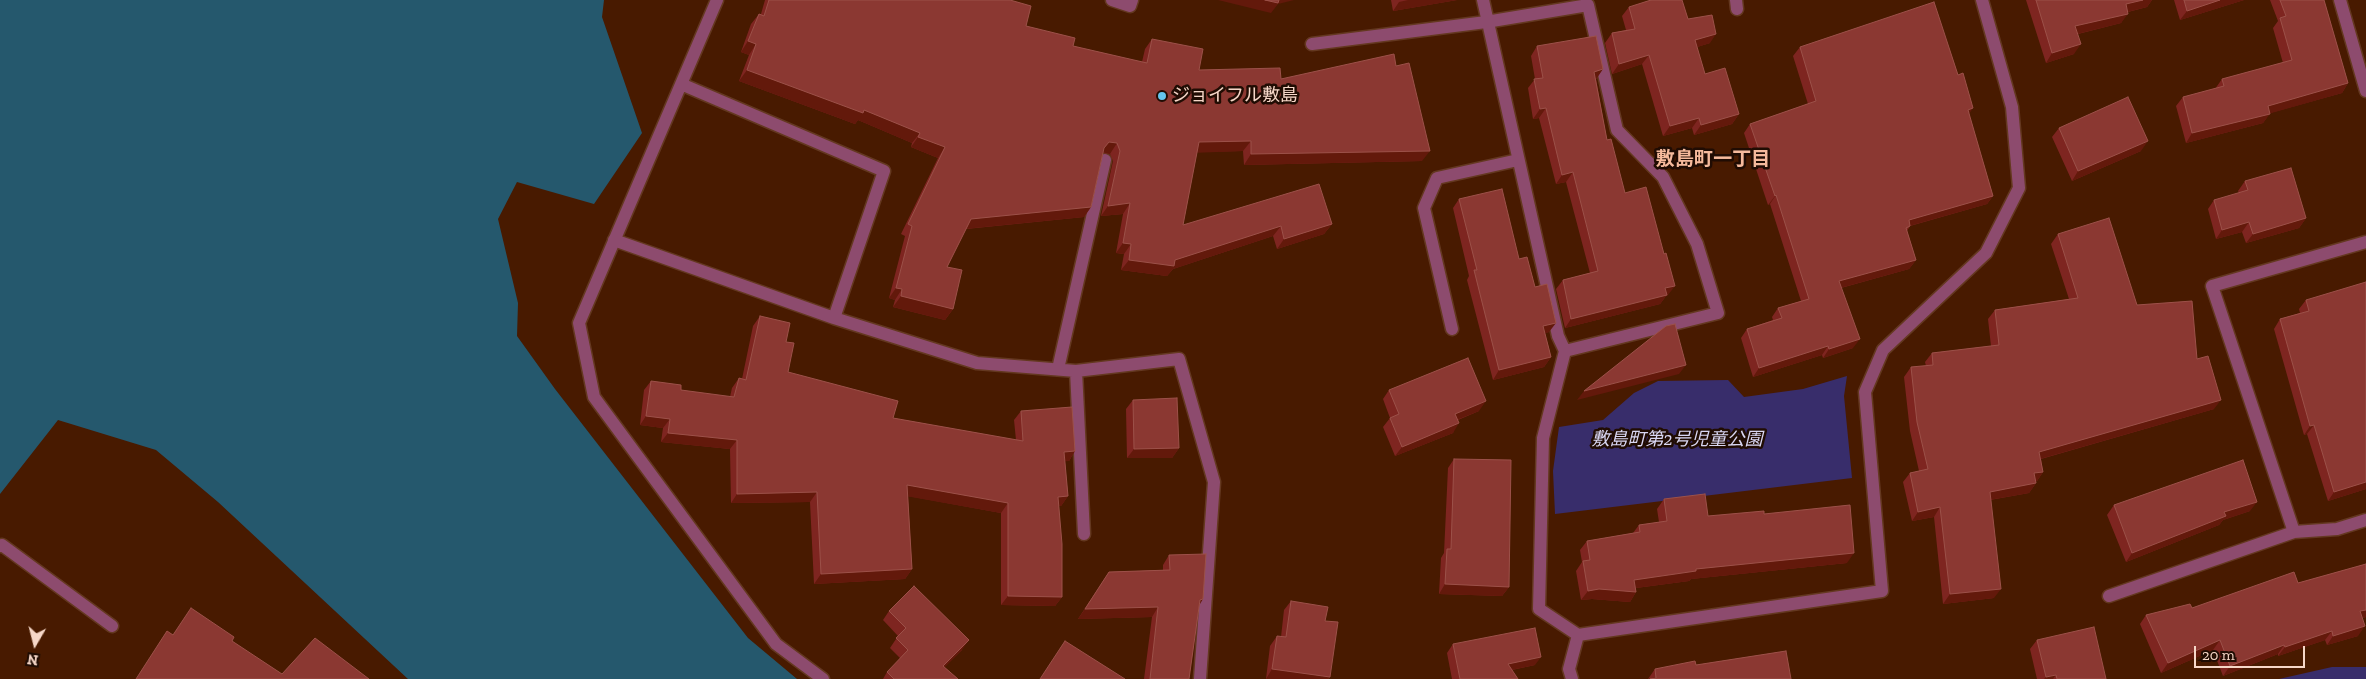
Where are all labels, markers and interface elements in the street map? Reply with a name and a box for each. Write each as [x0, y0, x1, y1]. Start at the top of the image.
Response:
place label: ジョイフル敷島 [1172, 85, 1298, 107]
marker: ジョイフル敷島 [1156, 90, 1168, 102]
district label: 敷島町一丁目 [1656, 149, 1770, 171]
park label: 敷島町第2号児童公園 [1591, 429, 1763, 451]
north arrow [10, 619, 60, 669]
scale bar [2196, 636, 2307, 668]
text: 20 m [2202, 646, 2235, 664]
text: N [26, 650, 39, 669]

